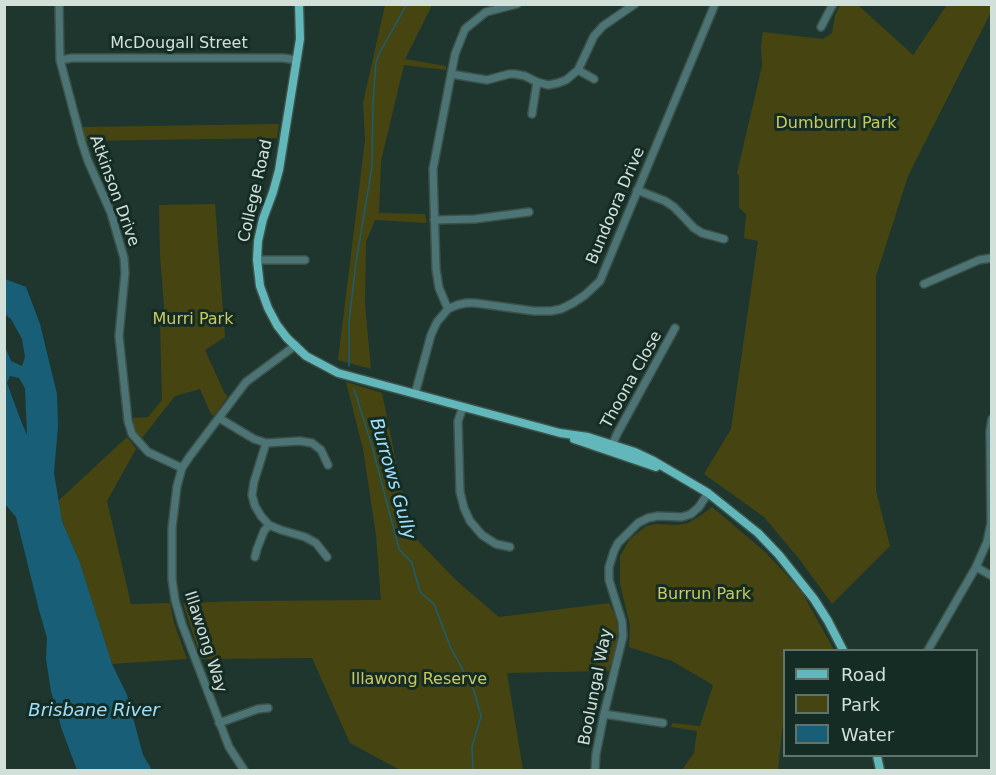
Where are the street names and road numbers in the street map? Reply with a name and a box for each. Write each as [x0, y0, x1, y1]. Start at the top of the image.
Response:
street label: McDougall Street [110, 34, 248, 54]
street label: Atkinson Drive [85, 133, 143, 249]
street label: College Road [235, 138, 277, 244]
street label: Bundoora Drive [583, 145, 649, 267]
street label: Thoona Close [597, 328, 667, 432]
street label: Illawong Way [180, 589, 230, 695]
street label: Boolungal Way [575, 627, 617, 747]

